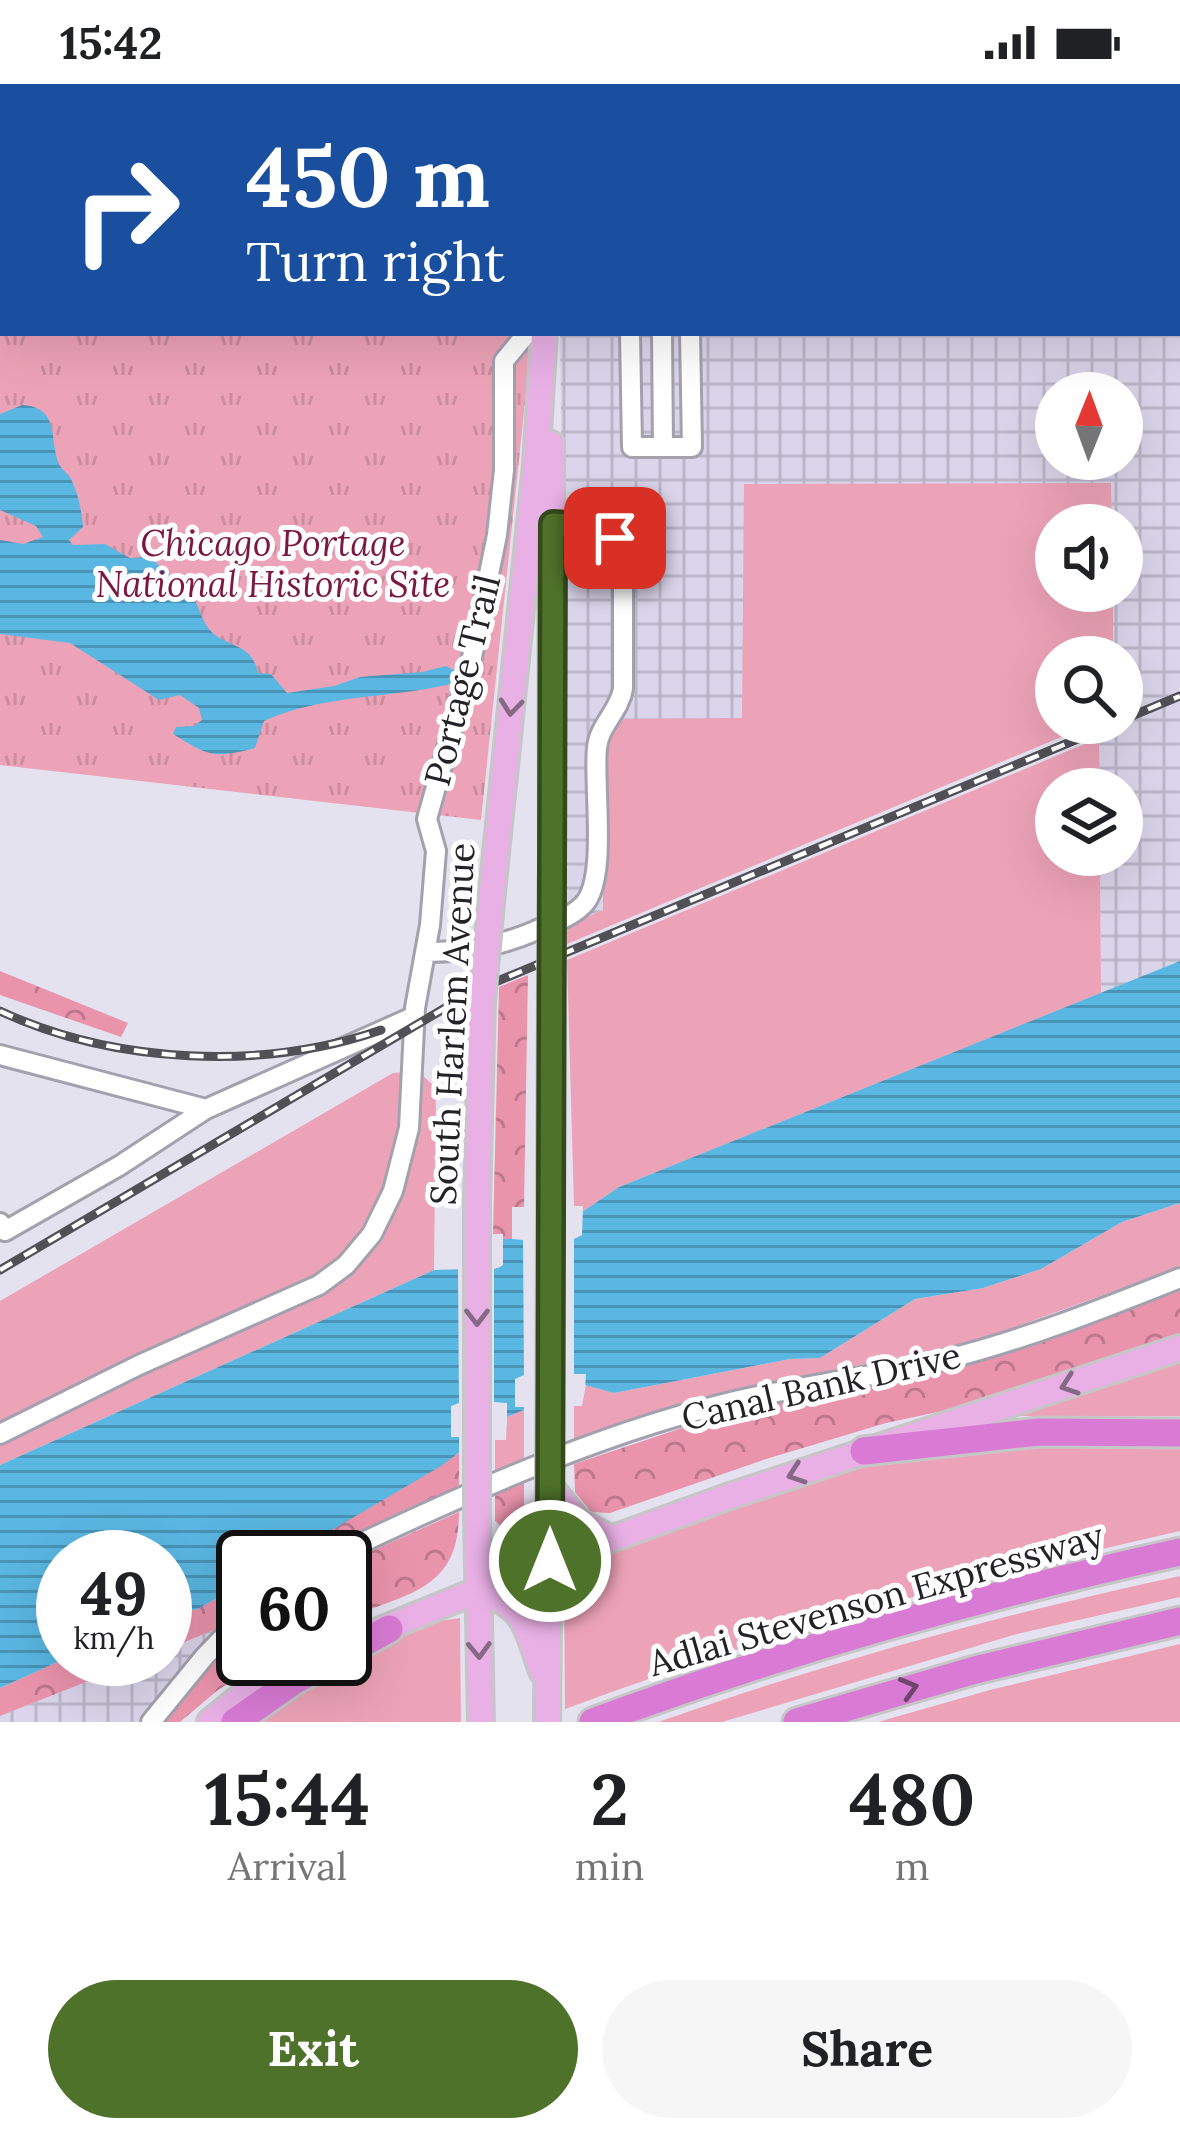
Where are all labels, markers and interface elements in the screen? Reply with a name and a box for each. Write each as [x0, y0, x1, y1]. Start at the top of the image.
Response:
text: 15:42 [60, 14, 162, 71]
text: 450 m [246, 122, 490, 230]
icon: right [48, 132, 204, 288]
text: Turn right [246, 227, 505, 296]
north arrow [1035, 372, 1143, 480]
map controls [1035, 372, 1143, 876]
pin [564, 487, 666, 589]
button: sound [1035, 504, 1143, 612]
icon: arrive [582, 505, 648, 571]
park label: Chicago Portage National Historic Site [96, 520, 450, 607]
street label: Portage Trail [414, 570, 510, 790]
button: search [1035, 636, 1143, 744]
one-way arrow [499, 697, 525, 717]
button: layers [1035, 768, 1143, 876]
street label: South Harlem Avenue [420, 842, 484, 1206]
one-way arrow [464, 1309, 490, 1327]
street label: Canal Bank Drive [677, 1332, 965, 1440]
one-way arrow [1059, 1371, 1080, 1396]
one-way arrow [787, 1460, 808, 1484]
position arrow [487, 1498, 613, 1624]
street label: Adlai Stevenson Expressway [642, 1512, 1109, 1686]
speed limit sign: 60 [216, 1530, 372, 1686]
text: 49 [80, 1555, 148, 1631]
text: km/h [73, 1619, 155, 1657]
one-way arrow [465, 1641, 491, 1660]
one-way arrow [898, 1677, 919, 1702]
text: 15:44 [205, 1753, 370, 1845]
text: 2 [590, 1753, 629, 1845]
text: 480 [849, 1753, 975, 1845]
text: Arrival [228, 1841, 347, 1891]
text: min [575, 1841, 644, 1891]
text: m [895, 1841, 930, 1891]
button: Exit [48, 1980, 578, 2118]
button: Share [602, 1980, 1132, 2118]

